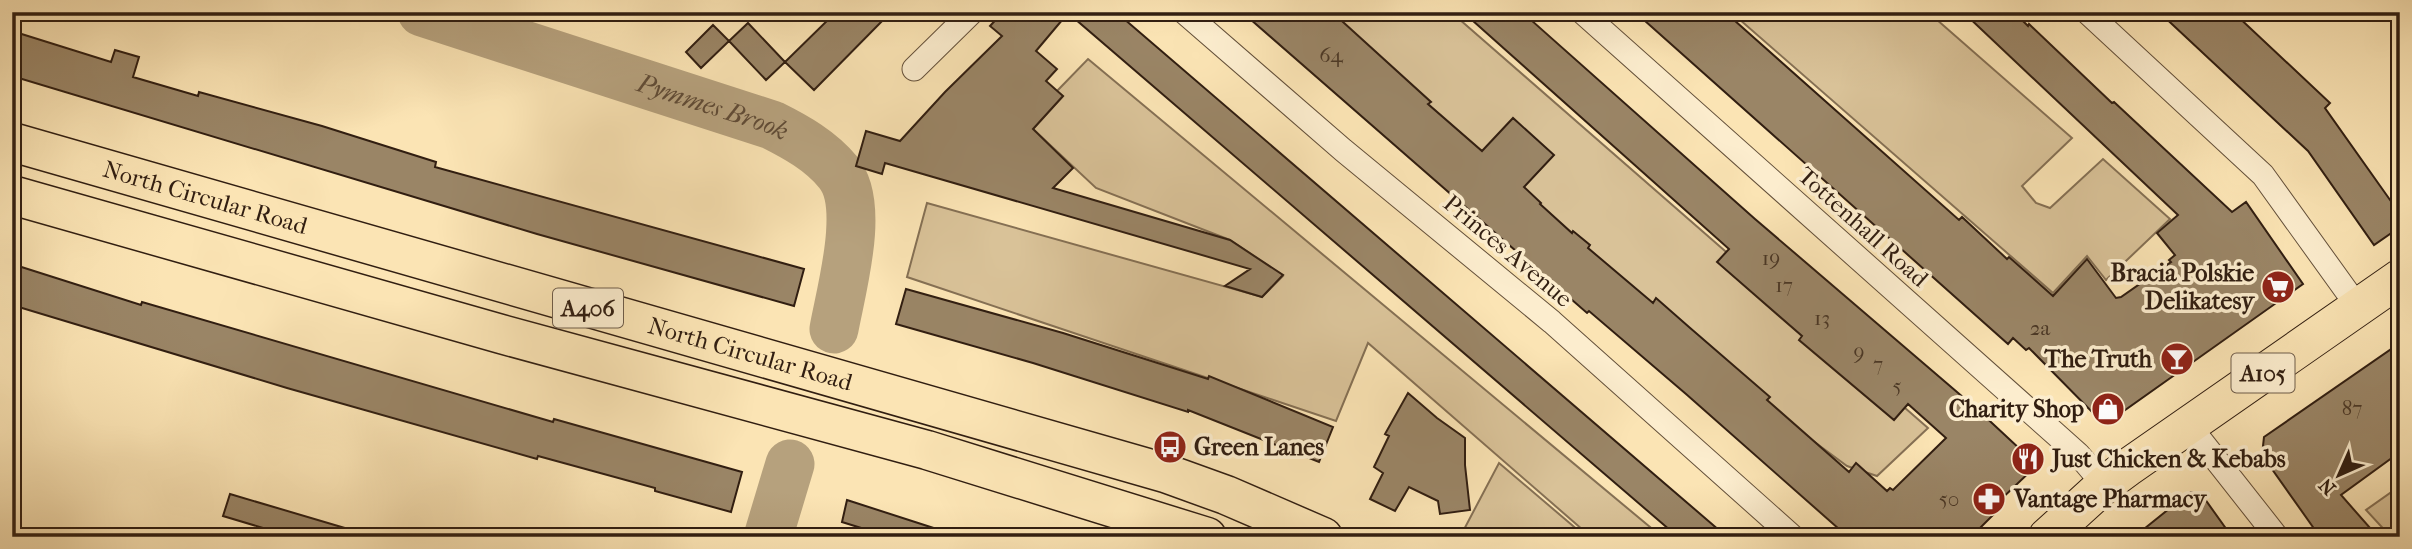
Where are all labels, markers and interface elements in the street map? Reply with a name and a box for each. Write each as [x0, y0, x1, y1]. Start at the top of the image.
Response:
house number: 64 [1319, 43, 1343, 67]
water label: Pymmes Brook [632, 67, 794, 147]
street label: North Circular Road [100, 155, 312, 240]
street label: Tottenhall Road [1792, 161, 1935, 293]
street label: Princes Avenue [1438, 189, 1578, 313]
house number: 19 [1762, 246, 1780, 270]
place label: Bracia Polskie Delikatesy [2111, 259, 2255, 315]
supermarket icon: Bracia Polskie Delikatesy [2259, 268, 2297, 306]
house number: 17 [1775, 273, 1793, 297]
road number: A406 [553, 288, 623, 328]
house number: 13 [1814, 306, 1830, 330]
street label: North Circular Road [645, 311, 857, 397]
house number: 2a [2030, 316, 2051, 340]
house number: 9 [1853, 340, 1865, 364]
bar icon: The Truth [2158, 340, 2196, 378]
place label: The Truth [2044, 345, 2153, 373]
house number: 7 [1873, 352, 1883, 376]
road number: A105 [2232, 354, 2294, 392]
house number: 5 [1892, 374, 1902, 398]
shop icon: Charity Shop [2089, 390, 2127, 428]
place label: Charity Shop [1949, 395, 2084, 423]
house number: 87 [2342, 396, 2362, 420]
bus stop icon: Green Lanes [1151, 428, 1189, 466]
place label: Green Lanes [1194, 433, 1324, 461]
restaurant icon: Just Chicken & Kebabs [2009, 440, 2047, 478]
north arrow [2304, 440, 2374, 510]
place label: Just Chicken & Kebabs [2050, 445, 2286, 473]
text: N [2314, 473, 2341, 499]
pharmacy icon: Vantage Pharmacy [1970, 480, 2008, 518]
place label: Vantage Pharmacy [2013, 485, 2207, 513]
house number: 50 [1939, 487, 1959, 511]

